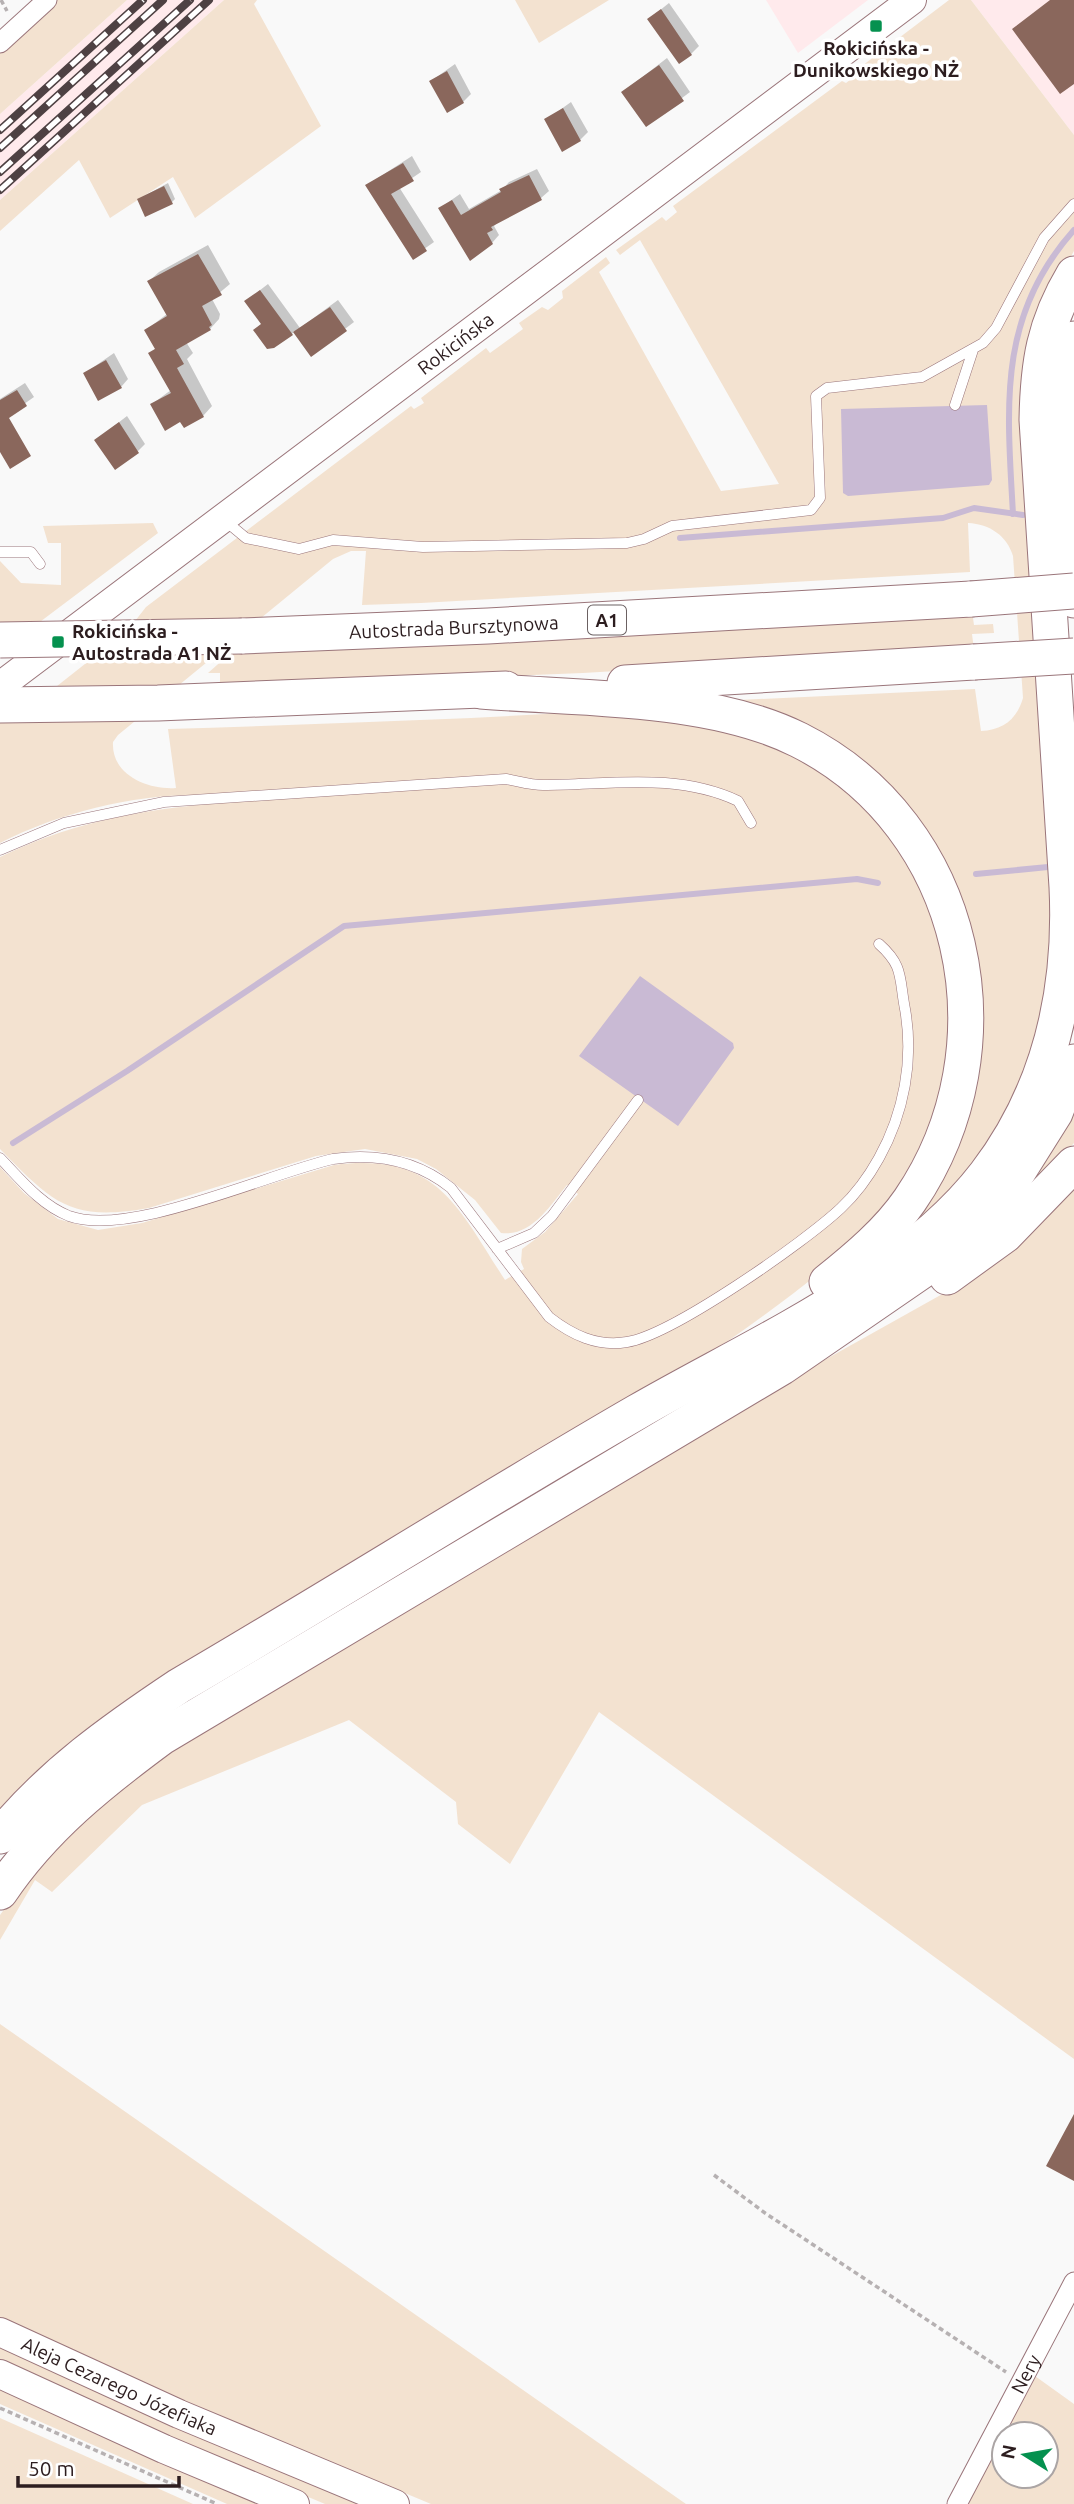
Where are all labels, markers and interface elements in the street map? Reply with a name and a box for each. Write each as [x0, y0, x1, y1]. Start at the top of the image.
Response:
marker: Rokicińska - Dunikowskiego NŻ [868, 18, 884, 34]
place label: Rokicińska - Dunikowskiego NŻ [793, 37, 959, 81]
street label: Rokicińska [413, 308, 498, 379]
road number: A1 [588, 606, 626, 634]
street label: Autostrada Bursztynowa [348, 611, 559, 643]
place label: Rokicińska - Autostrada A1 NŻ [72, 620, 231, 664]
marker: Rokicińska - Autostrada A1 NŻ [50, 634, 66, 650]
street label: Aleja Cezarego Józefiaka [18, 2332, 220, 2440]
street label: Nery [1006, 2351, 1045, 2397]
north arrow [990, 2420, 1060, 2490]
text: N [996, 2443, 1020, 2461]
scale bar [18, 2444, 178, 2488]
text: 50 m [28, 2456, 75, 2480]

